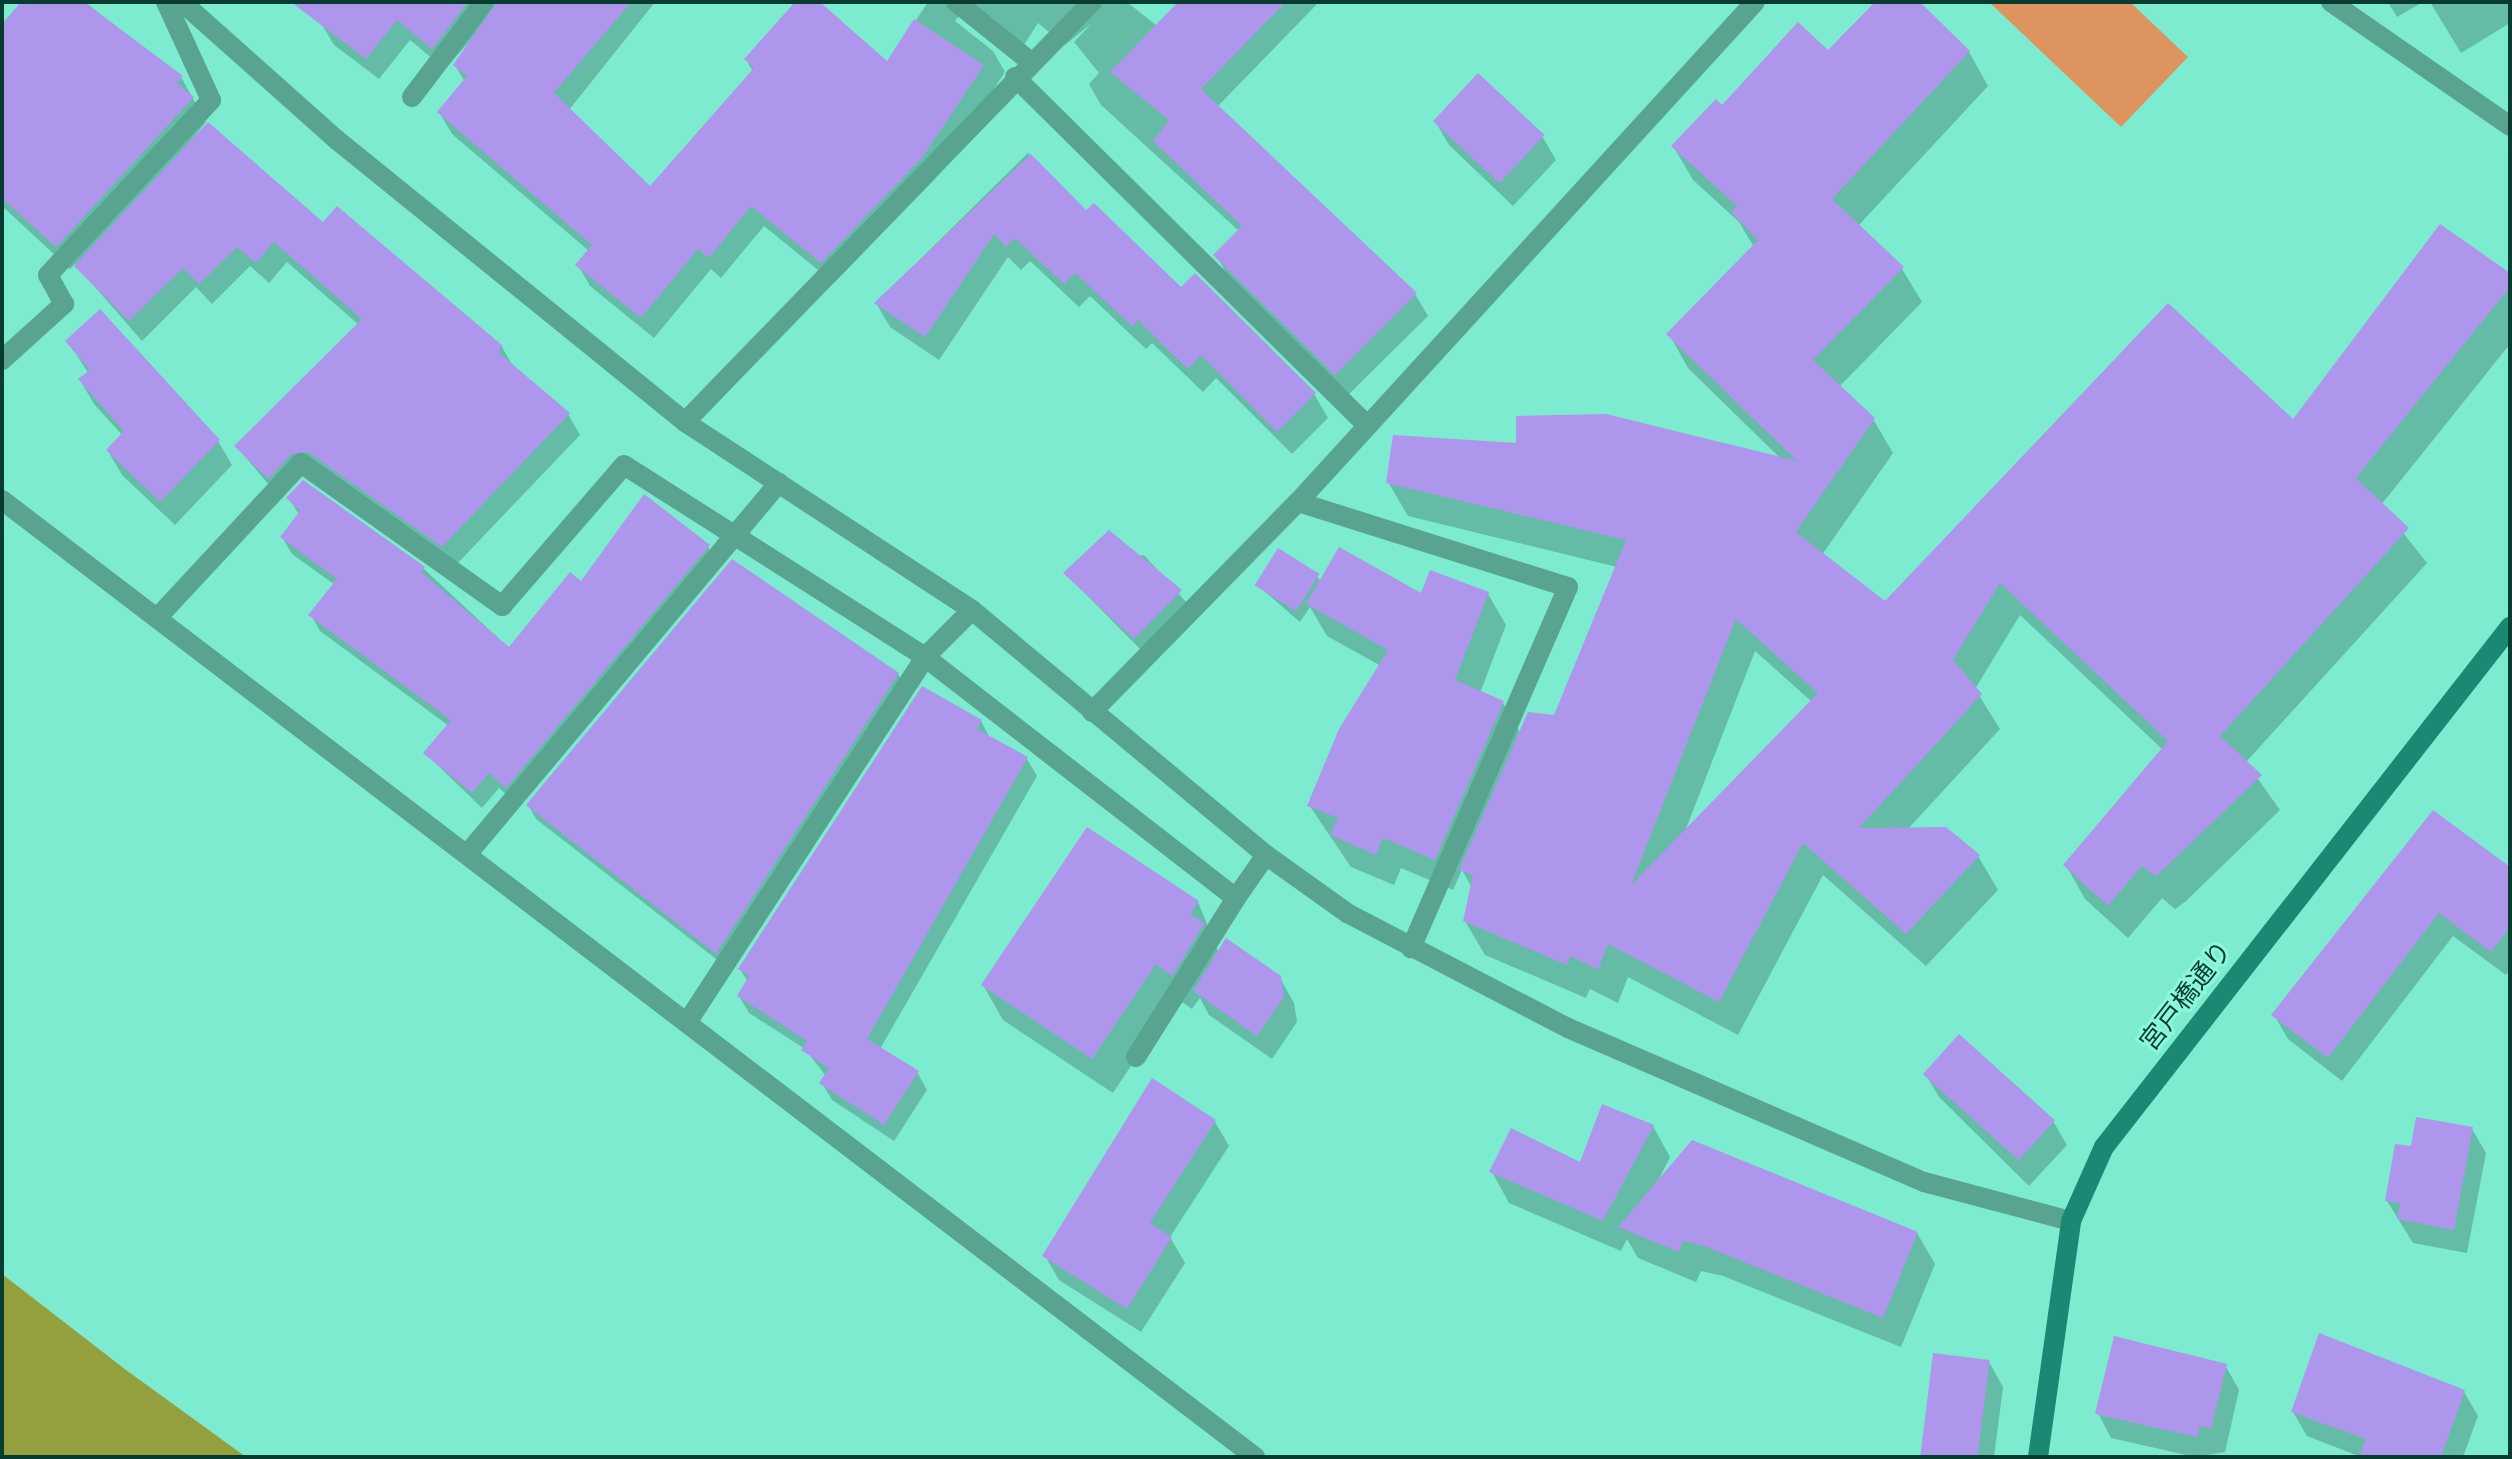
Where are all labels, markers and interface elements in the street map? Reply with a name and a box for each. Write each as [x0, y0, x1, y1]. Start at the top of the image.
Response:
street label: 宮戸橋通り [2135, 936, 2239, 1058]

